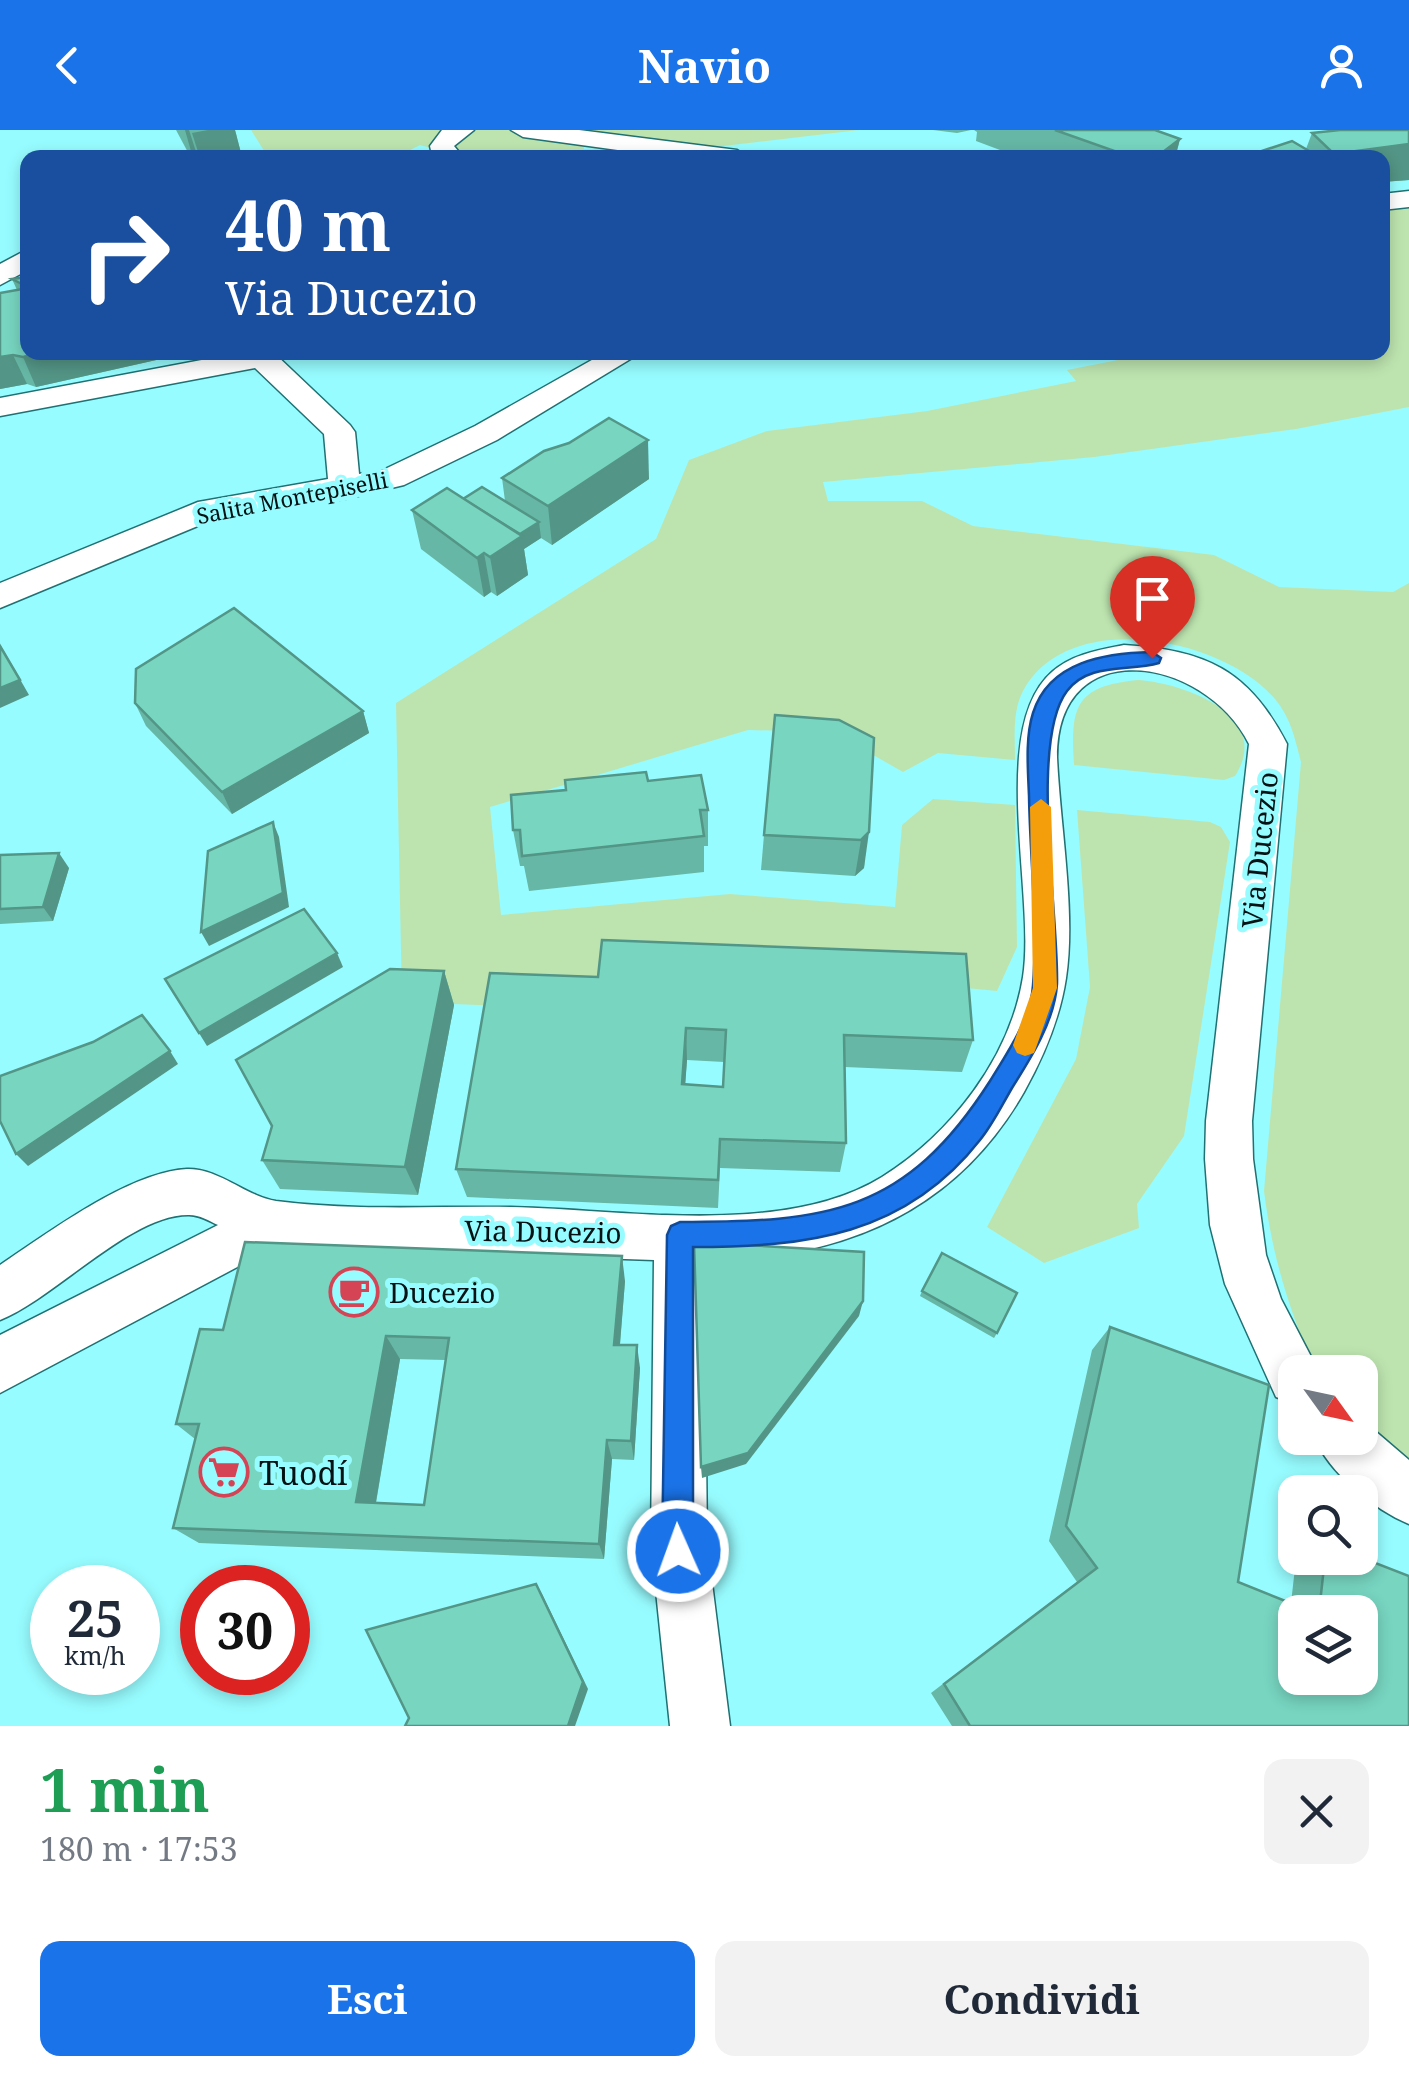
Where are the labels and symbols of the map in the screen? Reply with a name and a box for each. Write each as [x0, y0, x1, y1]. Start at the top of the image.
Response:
street label: Salita Montepiselli [194, 464, 390, 530]
pin [1110, 556, 1195, 659]
street label: Via Ducezio [1232, 770, 1286, 930]
street label: Via Ducezio [464, 1211, 622, 1251]
cafe icon: Ducezio [328, 1266, 380, 1318]
place label: Ducezio [389, 1273, 495, 1311]
north arrow [1278, 1355, 1378, 1455]
supermarket icon: Tuodí [198, 1446, 250, 1498]
place label: Tuodí [259, 1451, 347, 1494]
position arrow [626, 1499, 730, 1603]
speed limit sign: 30 [180, 1565, 310, 1695]

